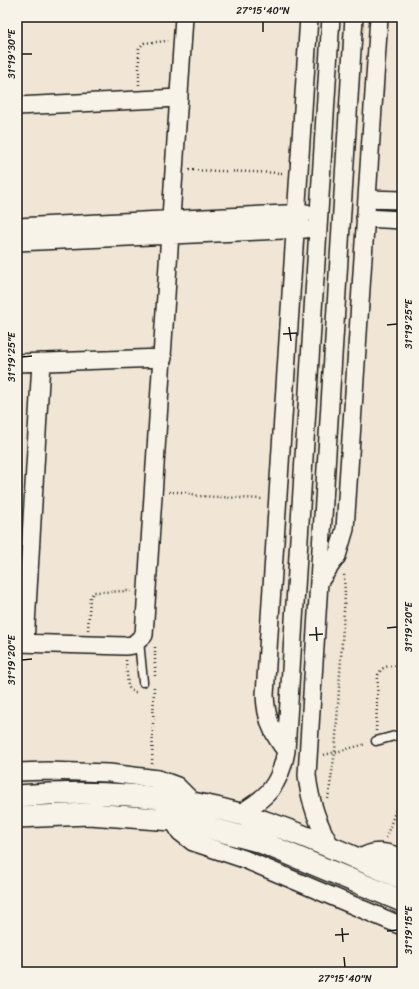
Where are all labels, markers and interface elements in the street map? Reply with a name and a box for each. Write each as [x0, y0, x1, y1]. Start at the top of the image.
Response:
text: 27°15'40"N [236, 2, 290, 20]
text: 31°19'30"E [3, 28, 21, 79]
text: 31°19'25"E [400, 298, 418, 349]
text: 31°19'25"E [3, 331, 21, 382]
text: 31°19'20"E [400, 601, 418, 652]
text: 31°19'20"E [3, 634, 21, 685]
text: 31°19'15"E [400, 904, 418, 954]
text: 27°15'40"N [318, 970, 372, 988]

